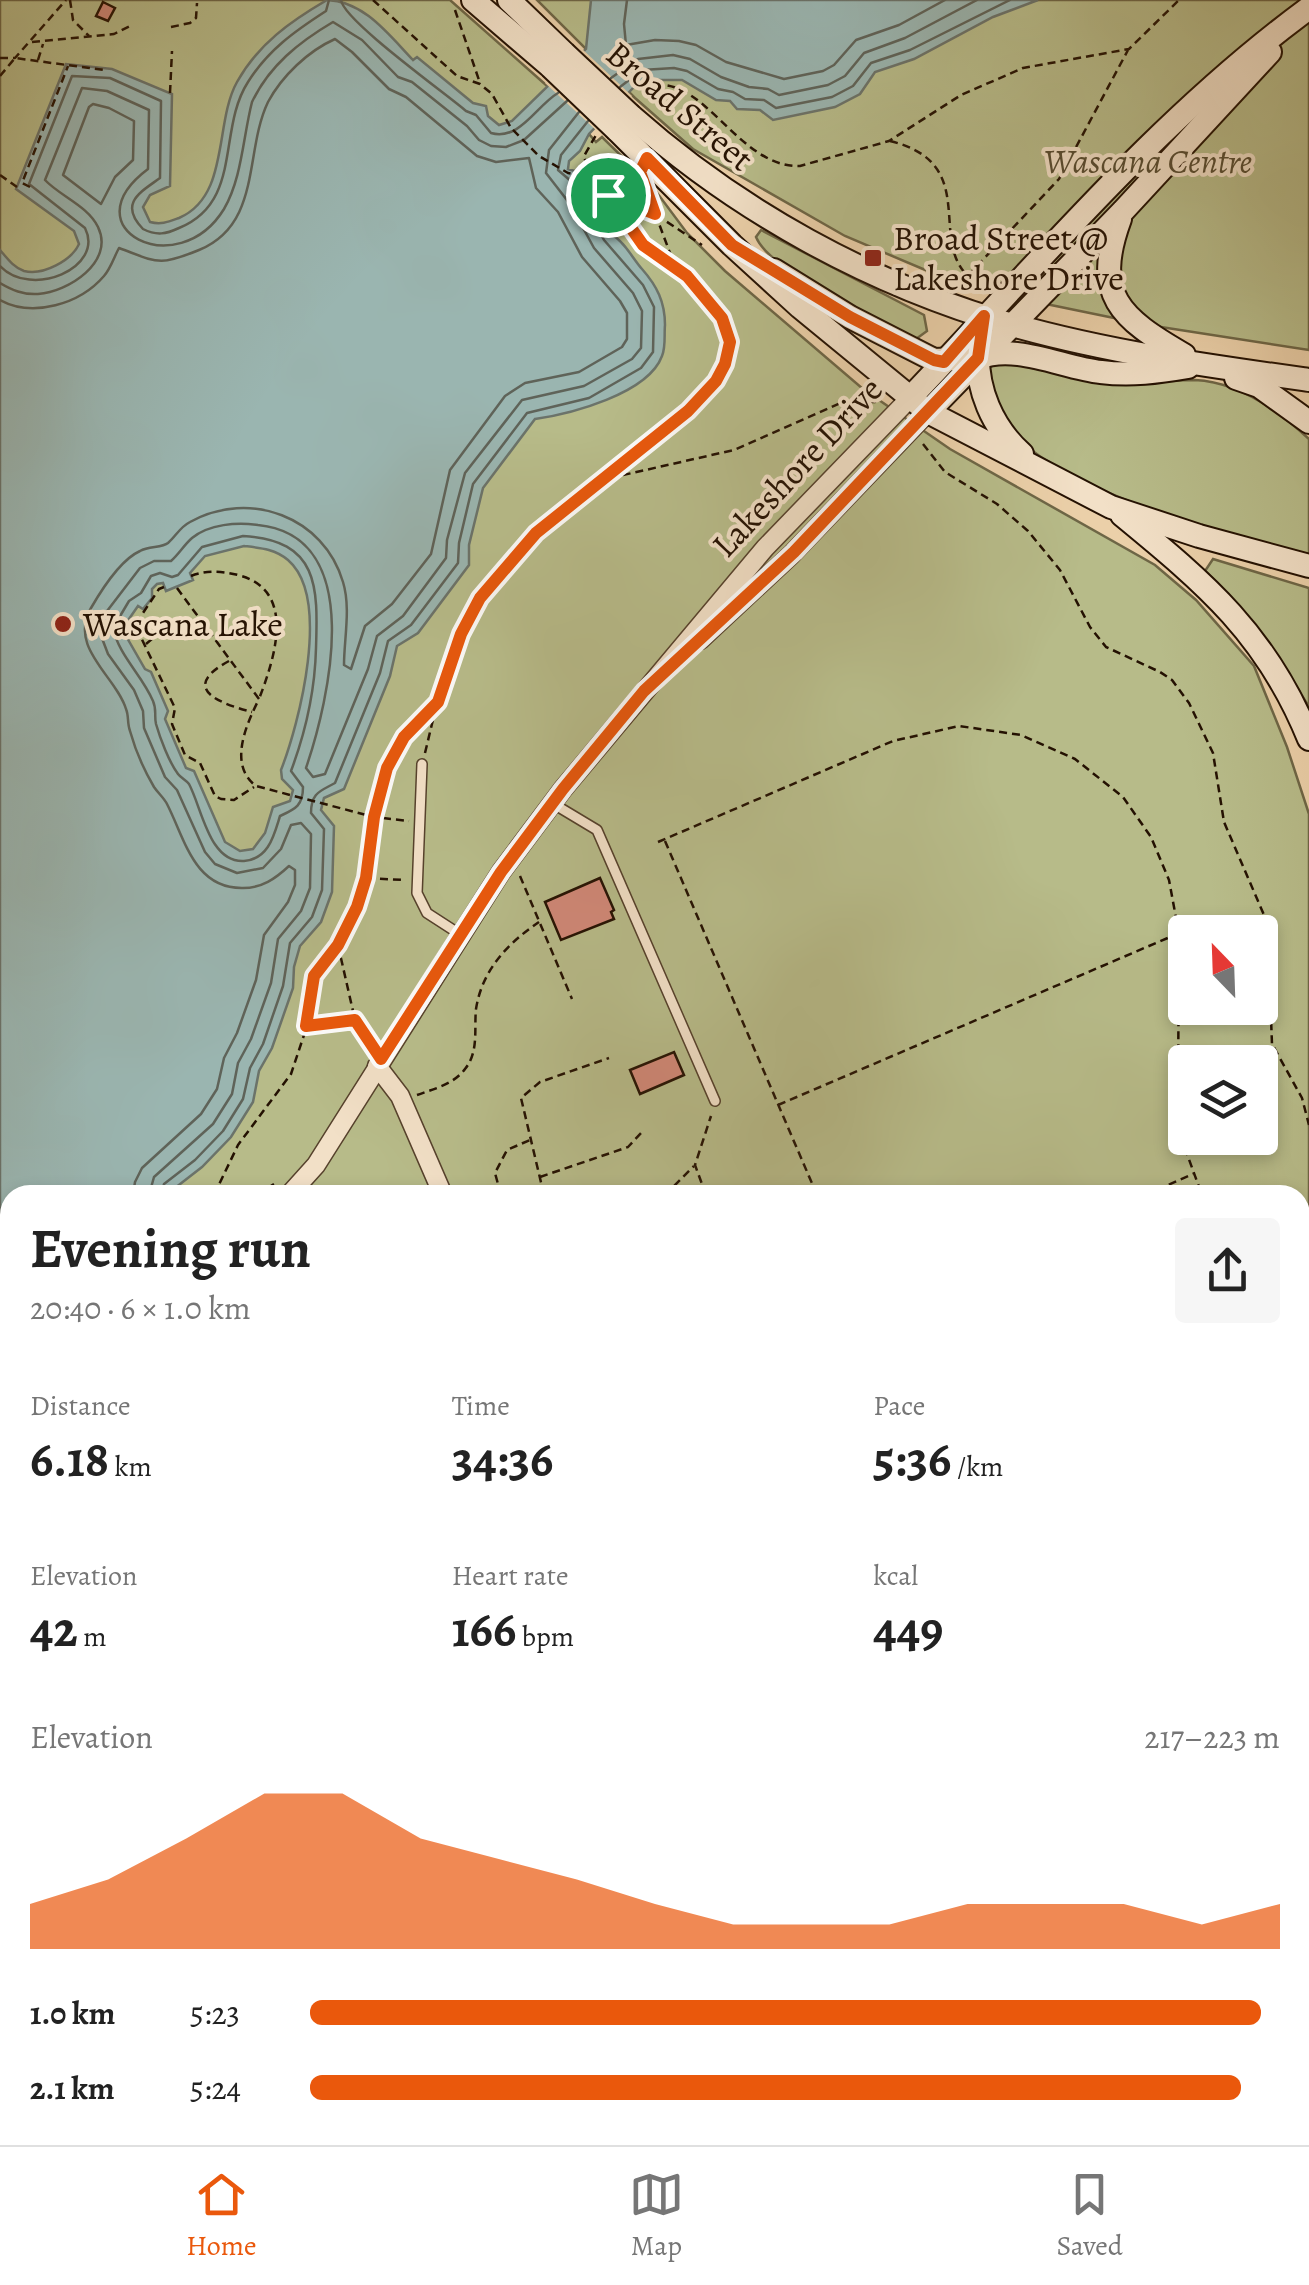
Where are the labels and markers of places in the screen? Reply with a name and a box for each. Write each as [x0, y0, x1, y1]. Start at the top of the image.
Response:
pin [566, 153, 651, 238]
place label: Broad Street @ Lakeshore Drive [893, 214, 1124, 302]
marker: Broad Street @ Lakeshore Drive [862, 247, 884, 269]
place label: Wascana Lake [82, 600, 283, 648]
marker: Wascana Lake [52, 613, 74, 635]

